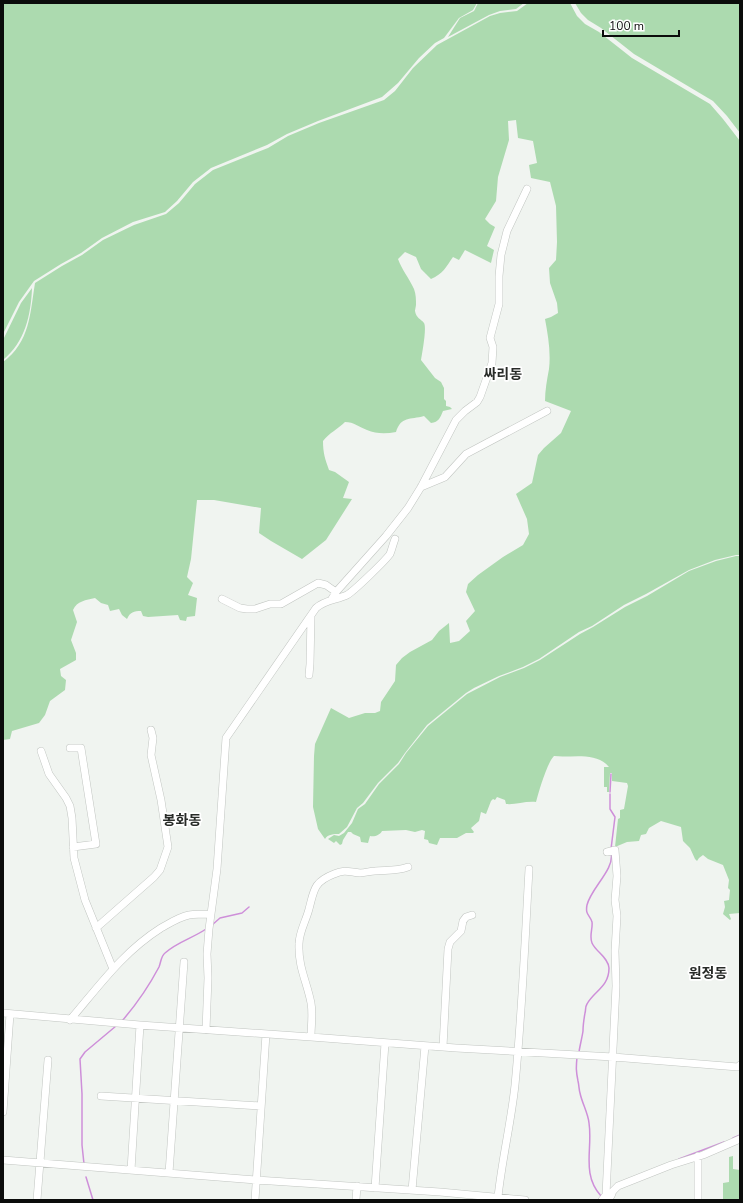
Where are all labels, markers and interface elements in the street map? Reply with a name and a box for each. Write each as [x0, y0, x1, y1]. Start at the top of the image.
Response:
scale bar [603, 12, 679, 38]
text: 100 m [609, 18, 644, 34]
district label: 싸리동 [484, 365, 522, 384]
district label: 봉화동 [163, 811, 201, 830]
district label: 원정동 [689, 964, 727, 983]

